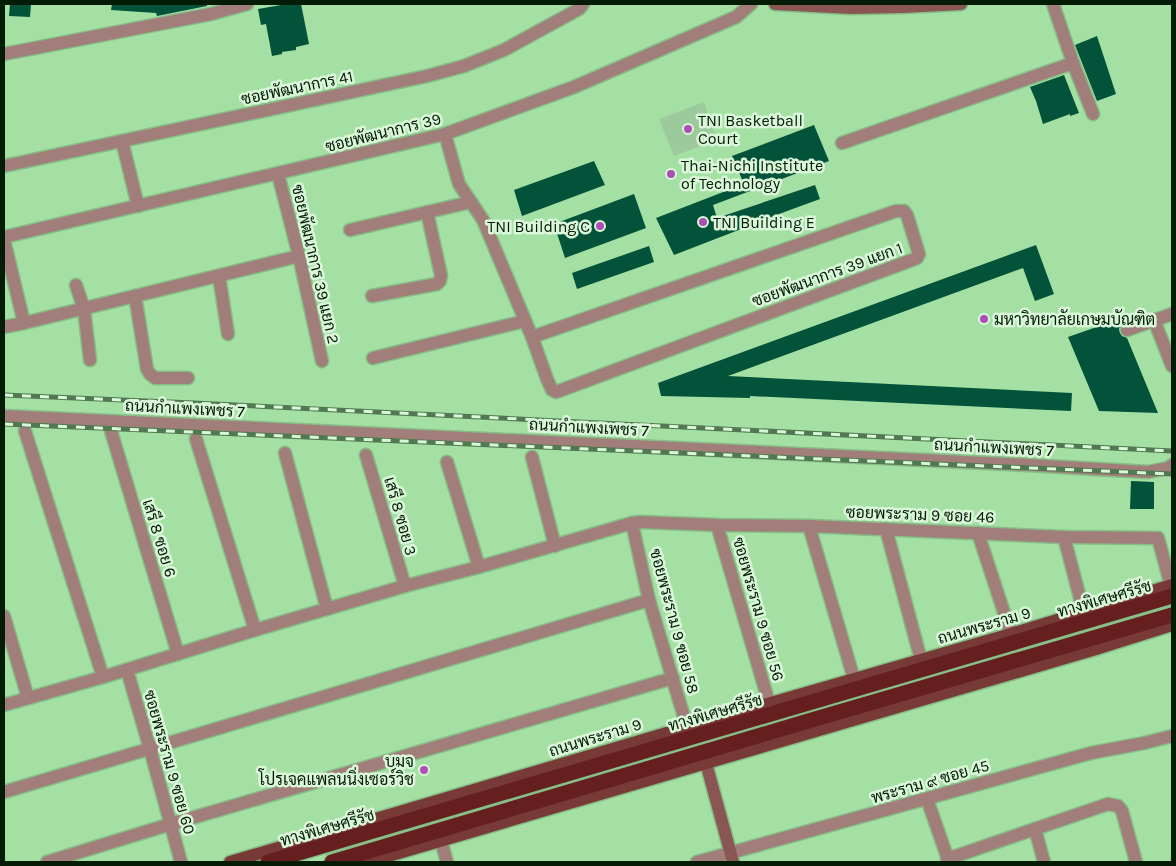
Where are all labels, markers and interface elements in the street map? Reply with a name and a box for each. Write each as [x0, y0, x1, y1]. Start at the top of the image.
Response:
street label: ซอยพัฒนาการ 41 [239, 65, 355, 109]
street label: ซอยพัฒนาการ 39 [323, 108, 443, 156]
place label: TNI Basketball Court [698, 111, 803, 148]
marker: TNI Basketball Court [682, 123, 694, 135]
place label: Thai-Nichi Institute of Technology [681, 156, 823, 193]
marker: Thai-Nichi Institute of Technology [665, 168, 677, 180]
street label: ซอยพัฒนาการ 39 แยก 2 [288, 182, 344, 346]
place label: TNI Building E [713, 213, 815, 232]
marker: TNI Building E [697, 216, 709, 228]
place label: TNI Building C [487, 217, 590, 236]
marker: TNI Building C [594, 220, 606, 232]
street label: ซอยพัฒนาการ 39 แยก 1 [749, 237, 905, 311]
place label: มหาวิทยาลัยเกษมบัณฑิต [994, 309, 1155, 329]
marker: มหาวิทยาลัยเกษมบัณฑิต [978, 313, 990, 325]
street label: ถนนกำแพงเพชร 7 [125, 396, 246, 421]
street label: ถนนกำแพงเพชร 7 [529, 415, 650, 440]
street label: ถนนกำแพงเพชร 7 [934, 435, 1055, 460]
street label: เสรี 8 ซอย 3 [380, 474, 423, 558]
street label: เสรี 8 ซอย 6 [139, 496, 182, 580]
street label: ซอยพระราม 9 ซอย 46 [845, 502, 995, 527]
street label: ซอยพระราม 9 ซอย 56 [729, 535, 788, 683]
street label: ซอยพระราม 9 ซอย 58 [646, 546, 703, 696]
street label: ทางพิเศษศรีรัช [1054, 574, 1154, 621]
street label: ถนนพระราม 9 [935, 603, 1033, 648]
street label: ซอยพระราม 9 ซอย 60 [140, 688, 199, 837]
street label: ทางพิเศษศรีรัช [665, 688, 765, 735]
street label: ถนนพระราม 9 [547, 714, 644, 761]
place label: บมจ โปรเจคแพลนนิ่งเซอร์วิช [258, 752, 414, 789]
street label: พระราม ๙ ซอย 45 [869, 756, 991, 807]
marker: บมจ โปรเจคแพลนนิ่งเซอร์วิช [418, 764, 430, 776]
street label: ทางพิเศษศรีรัช [277, 803, 377, 850]

